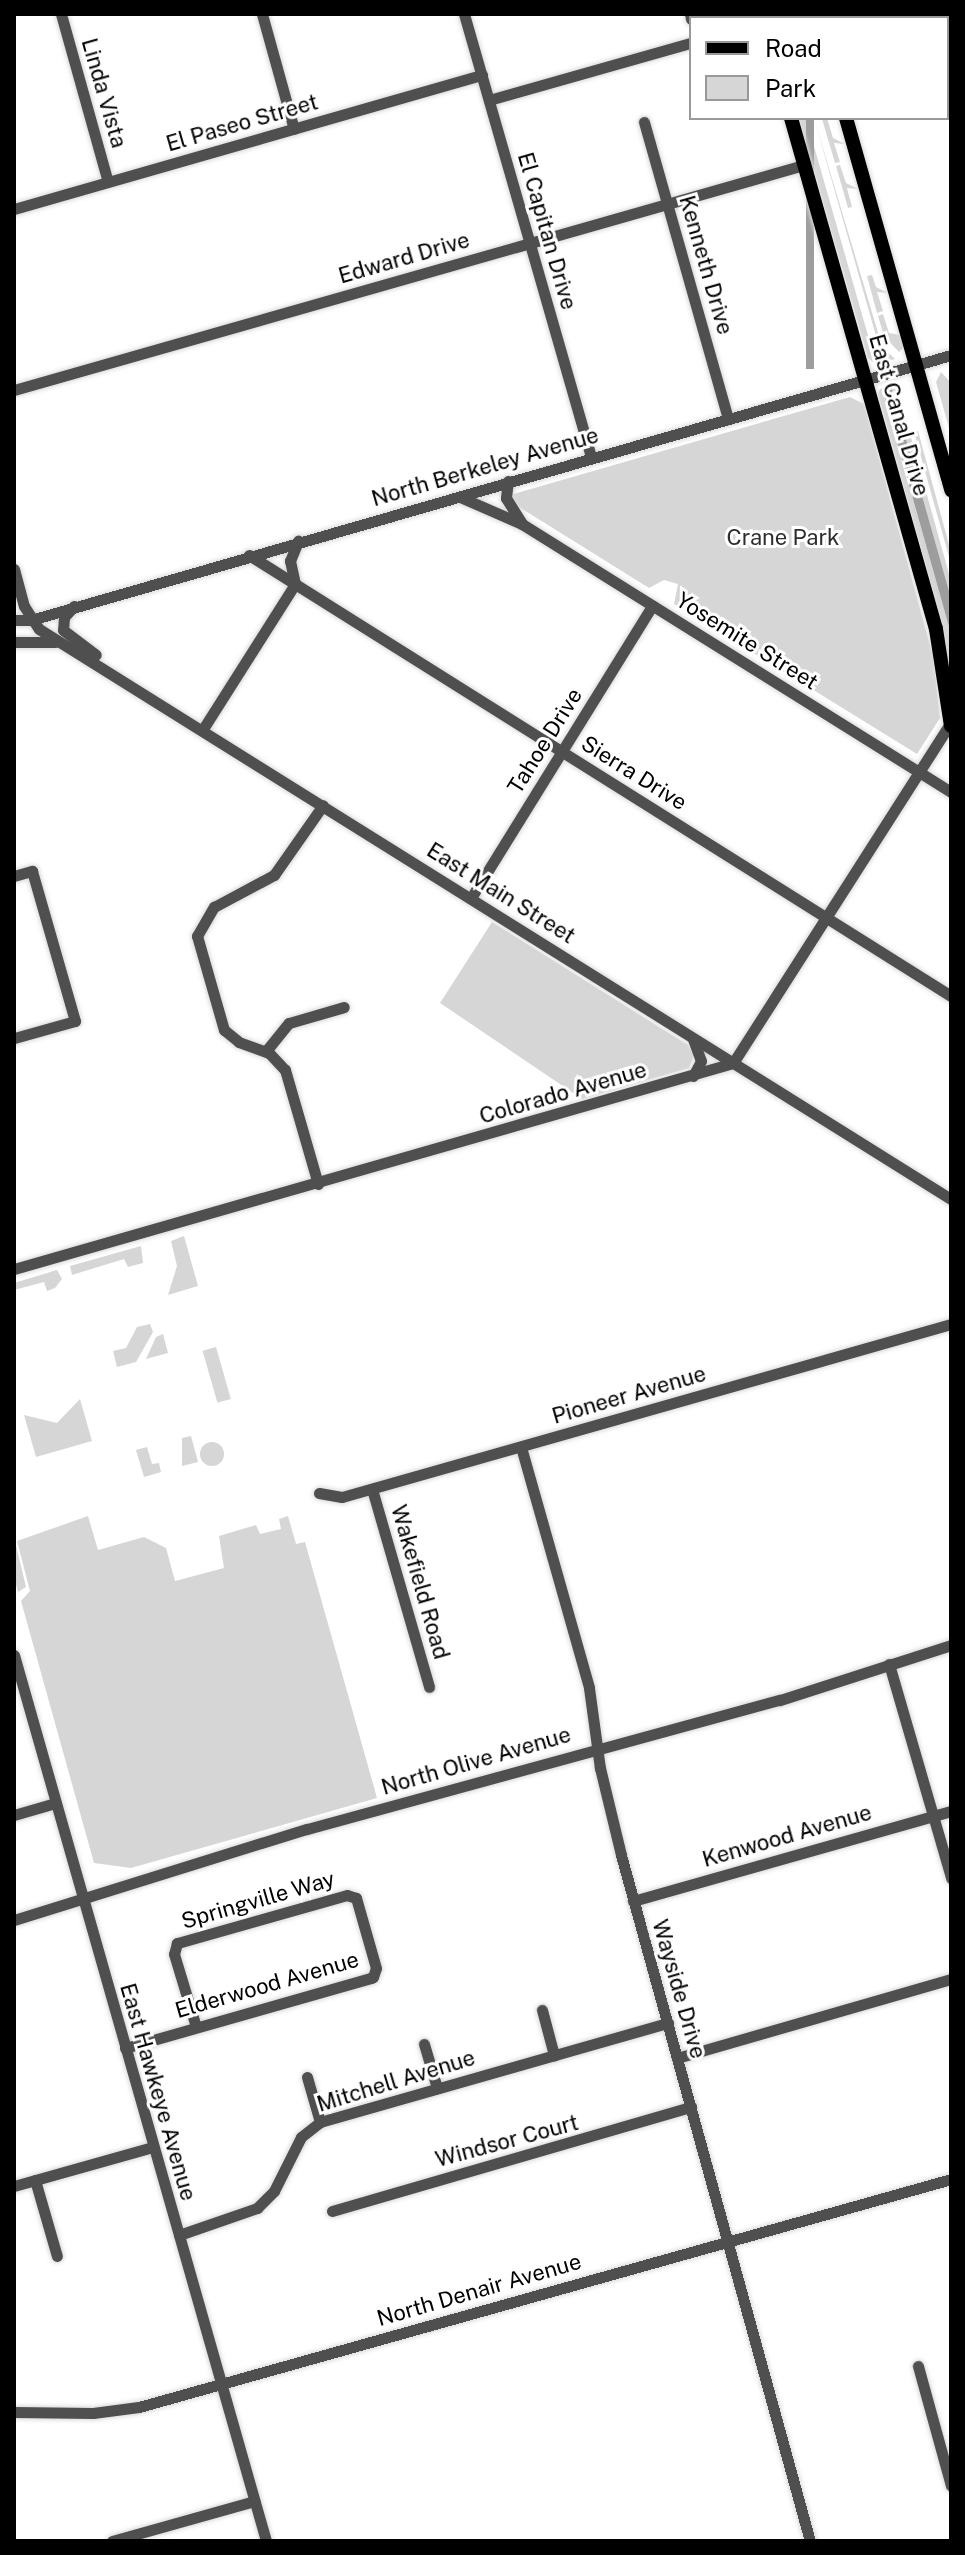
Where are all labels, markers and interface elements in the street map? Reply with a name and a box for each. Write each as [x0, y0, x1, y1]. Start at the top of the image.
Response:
legend [689, 16, 949, 120]
text: Road [765, 34, 822, 62]
street label: Linda Vista [76, 35, 132, 151]
text: Park [765, 74, 816, 102]
street label: El Paseo Street [163, 89, 321, 157]
street label: El Capitan Drive [512, 149, 582, 313]
street label: Kenneth Drive [674, 192, 738, 338]
street label: Edward Drive [335, 227, 473, 289]
street label: East Canal Drive [863, 331, 935, 499]
street label: North Berkeley Avenue [368, 422, 602, 512]
park label: Crane Park [727, 525, 839, 551]
street label: Yosemite Street [671, 587, 823, 695]
street label: Tahoe Drive [502, 683, 588, 799]
street label: Sierra Drive [576, 730, 692, 816]
street label: East Main Street [422, 837, 580, 949]
street label: Colorado Avenue [476, 1056, 650, 1130]
street label: Pioneer Avenue [549, 1360, 709, 1430]
street label: Wakefield Road [385, 1502, 455, 1662]
street label: North Olive Avenue [378, 1721, 574, 1801]
street label: Kenwood Avenue [699, 1799, 875, 1873]
street label: Springville Way [178, 1865, 338, 1935]
street label: Wayside Drive [647, 1916, 711, 2062]
street label: Elderwood Avenue [172, 1946, 362, 2024]
street label: East Hawkeye Avenue [114, 1980, 202, 2204]
street label: Mitchell Avenue [314, 2044, 478, 2118]
street label: Windsor Court [433, 2109, 581, 2173]
street label: North Denair Avenue [374, 2248, 584, 2332]

